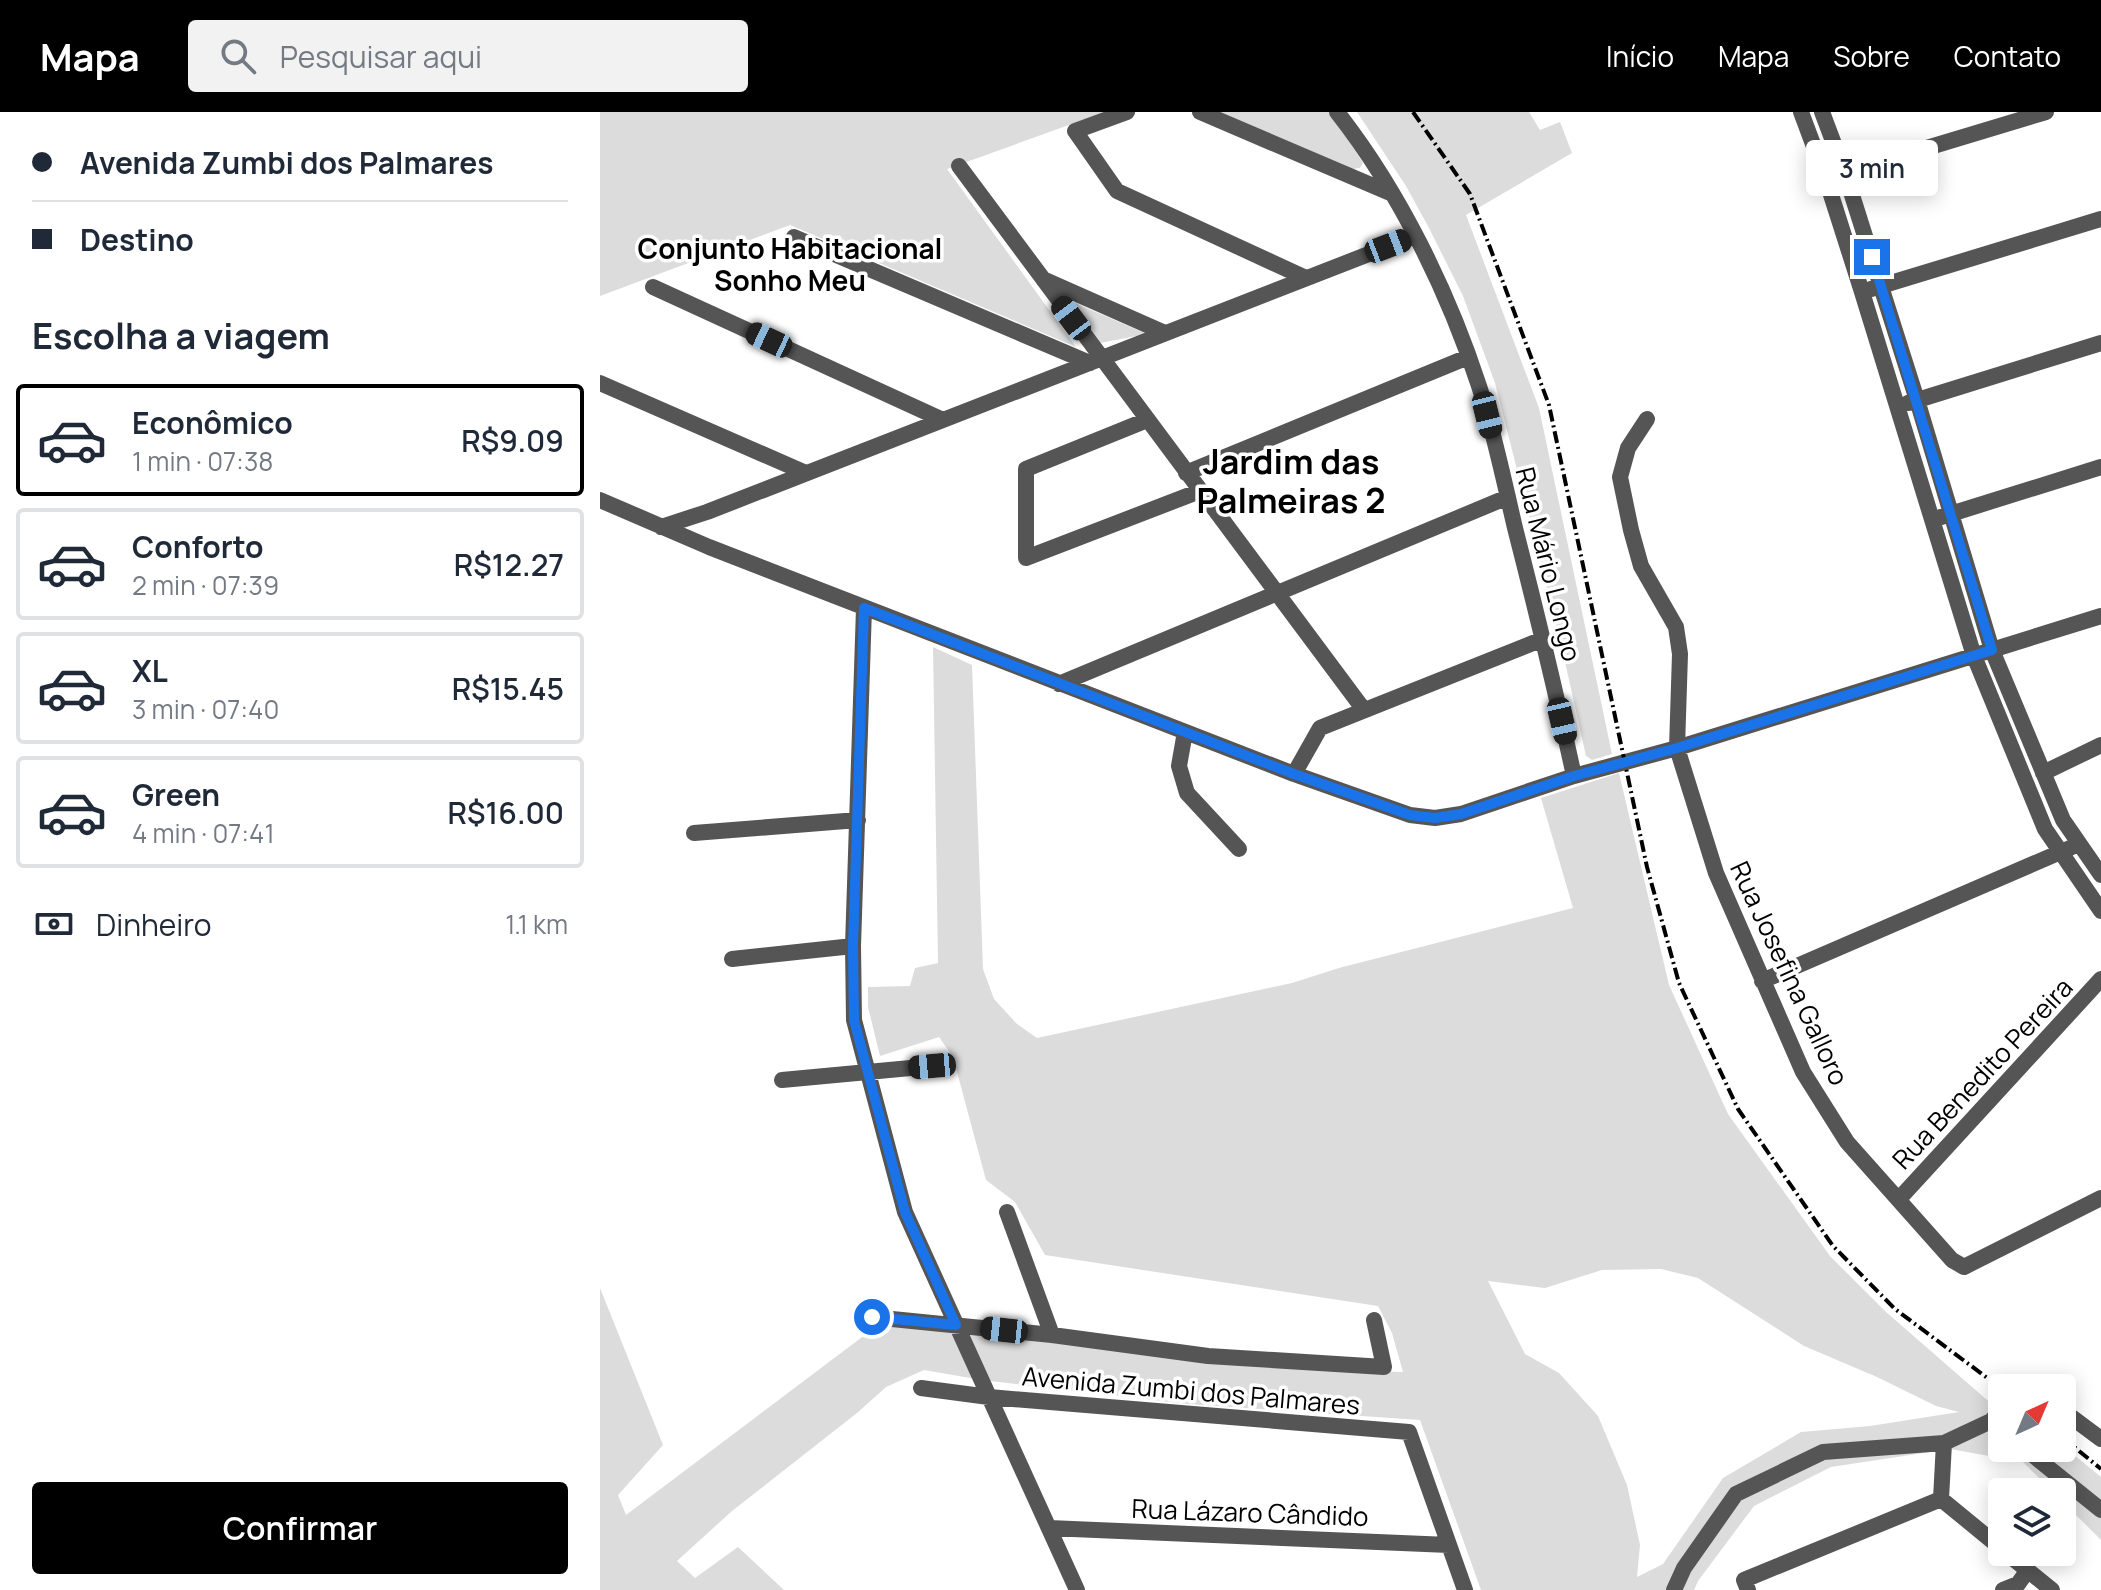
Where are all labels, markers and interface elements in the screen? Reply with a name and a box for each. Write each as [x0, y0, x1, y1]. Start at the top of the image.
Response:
search box [188, 20, 748, 92]
text: Mapa [40, 30, 140, 82]
icon: search [216, 34, 260, 78]
text: Pesquisar aqui [280, 36, 482, 77]
text: Início [1606, 37, 1674, 75]
text: Mapa [1718, 37, 1789, 75]
text: Sobre [1833, 37, 1910, 75]
text: Contato [1954, 37, 2061, 75]
callout: 3 min [1806, 141, 1938, 197]
text: Avenida Zumbi dos Palmares [80, 142, 494, 183]
text: 3 min [1839, 150, 1905, 186]
text: Destino [80, 219, 194, 260]
car [1361, 226, 1415, 266]
district label: Conjunto Habitacional Sonho Meu [638, 229, 942, 299]
route end [1854, 239, 1890, 275]
car [1047, 292, 1095, 344]
text: Escolha a viagem [32, 311, 330, 360]
car [742, 319, 796, 361]
car [1470, 389, 1504, 441]
text: Econômico [132, 402, 293, 443]
icon: car [36, 404, 108, 476]
text: R$9.09 [461, 420, 564, 461]
district label: Jardim das Palmeiras 2 [1197, 438, 1385, 523]
text: 1 min · 07:38 [132, 443, 273, 479]
street label: Rua Mário Longo [1508, 463, 1590, 665]
text: Conforto [132, 526, 263, 567]
icon: car [36, 528, 108, 600]
text: R$12.27 [454, 544, 564, 585]
text: 2 min · 07:39 [132, 567, 279, 603]
text: XL [132, 650, 168, 691]
icon: car [36, 652, 108, 724]
text: R$15.45 [452, 668, 564, 709]
text: 3 min · 07:40 [132, 691, 279, 727]
car [1545, 695, 1579, 747]
text: Green [132, 774, 220, 815]
icon: car [36, 776, 108, 848]
text: R$16.00 [448, 792, 564, 833]
text: 4 min · 07:41 [132, 815, 275, 851]
street label: Rua Josefina Galloro [1722, 855, 1858, 1091]
icon: cash [32, 902, 76, 946]
text: Dinheiro [96, 904, 212, 945]
text: 1.1 km [505, 906, 568, 942]
street label: Rua Benedito Pereira [1884, 970, 2080, 1176]
car [907, 1052, 957, 1080]
route start [854, 1299, 890, 1335]
car [979, 1316, 1029, 1344]
street label: Avenida Zumbi dos Palmares [1020, 1357, 1362, 1423]
north arrow [1988, 1374, 2076, 1462]
map controls [1988, 1374, 2076, 1566]
button: layers [1988, 1478, 2076, 1566]
button: Confirmar [32, 1482, 568, 1574]
street label: Rua Lázaro Cândido [1131, 1490, 1369, 1534]

